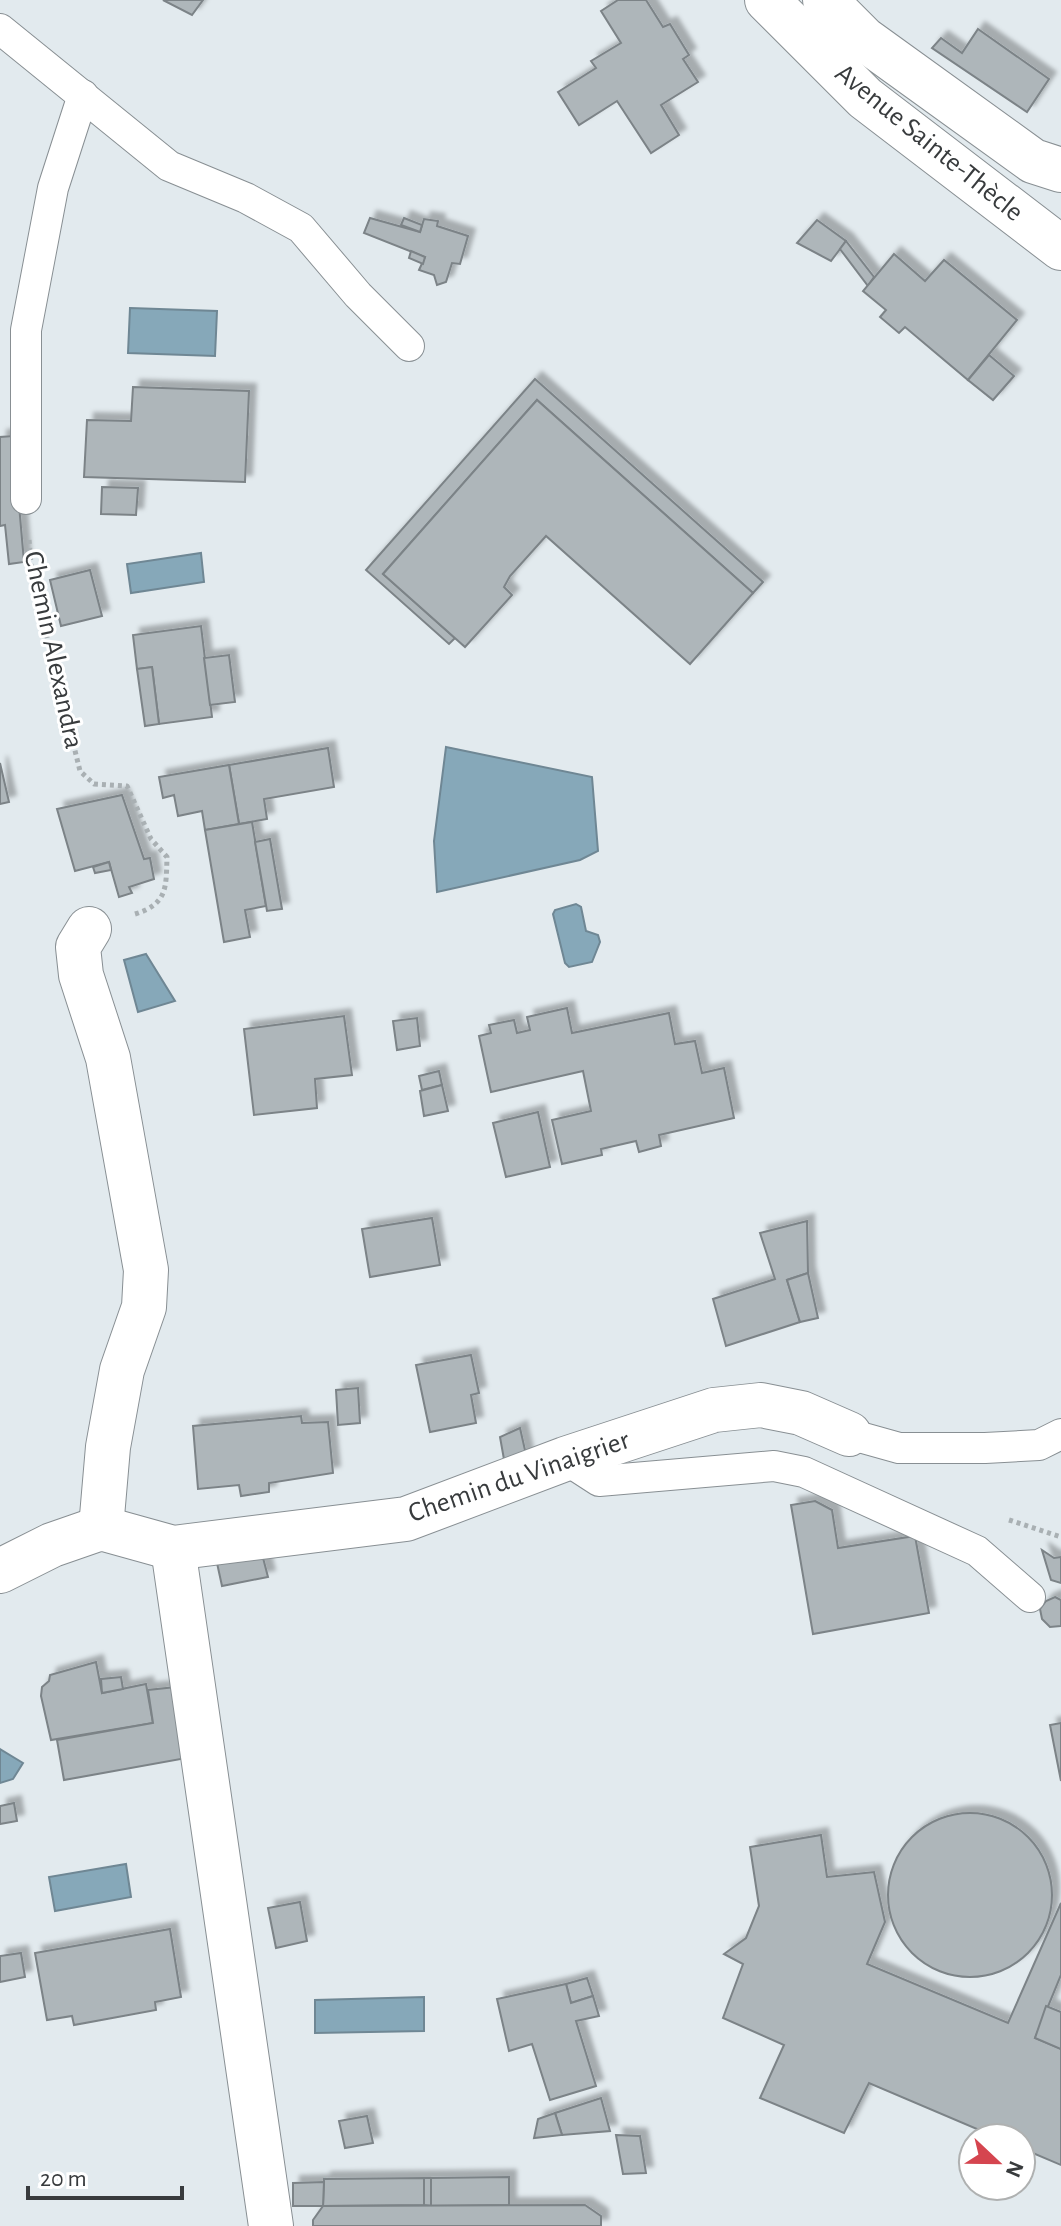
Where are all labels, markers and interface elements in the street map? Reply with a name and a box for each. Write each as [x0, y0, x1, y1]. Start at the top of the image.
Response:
street label: Avenue Sainte-Thècle [830, 59, 1028, 227]
street label: Chemin Alexandra [18, 549, 88, 751]
street label: Chemin du Vinaigrier [405, 1426, 633, 1528]
north arrow [957, 2122, 1037, 2202]
scale bar [28, 2150, 182, 2200]
text: N [1002, 2158, 1028, 2180]
text: 20 m [40, 2167, 87, 2191]

